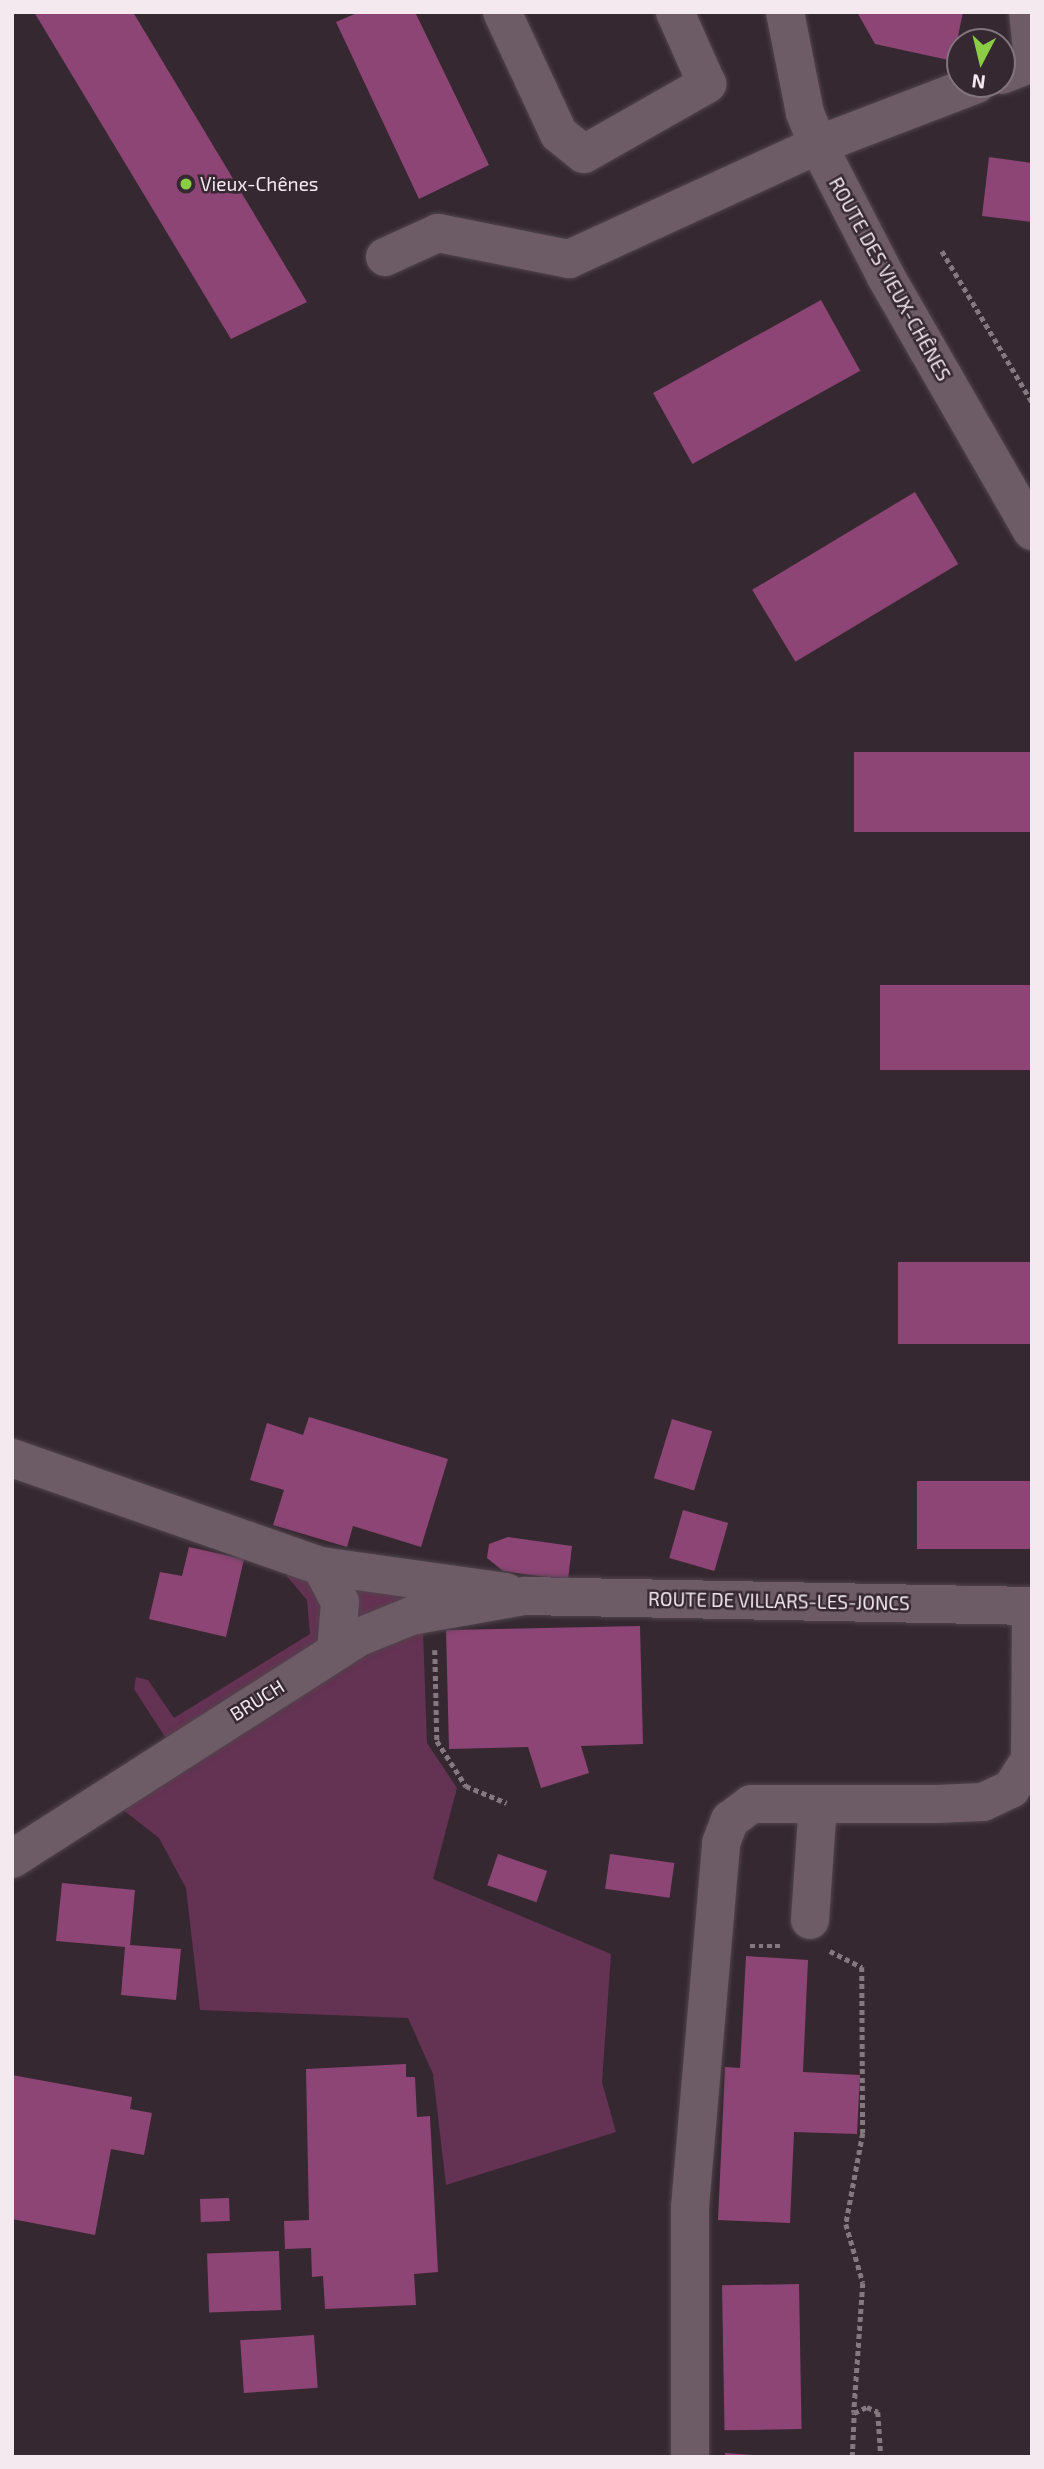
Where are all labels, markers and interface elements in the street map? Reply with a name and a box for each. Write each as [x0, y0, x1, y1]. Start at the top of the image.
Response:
north arrow [946, 28, 1016, 98]
text: N [970, 70, 987, 95]
place label: Vieux-Chênes [200, 173, 319, 195]
street label: ROUTE DES VIEUX-CHÊNES [824, 173, 956, 385]
marker: Vieux-Chênes [178, 176, 194, 192]
street label: ROUTE DE VILLARS-LES-JONCS [648, 1587, 910, 1615]
street label: BRUCH [226, 1675, 288, 1725]

